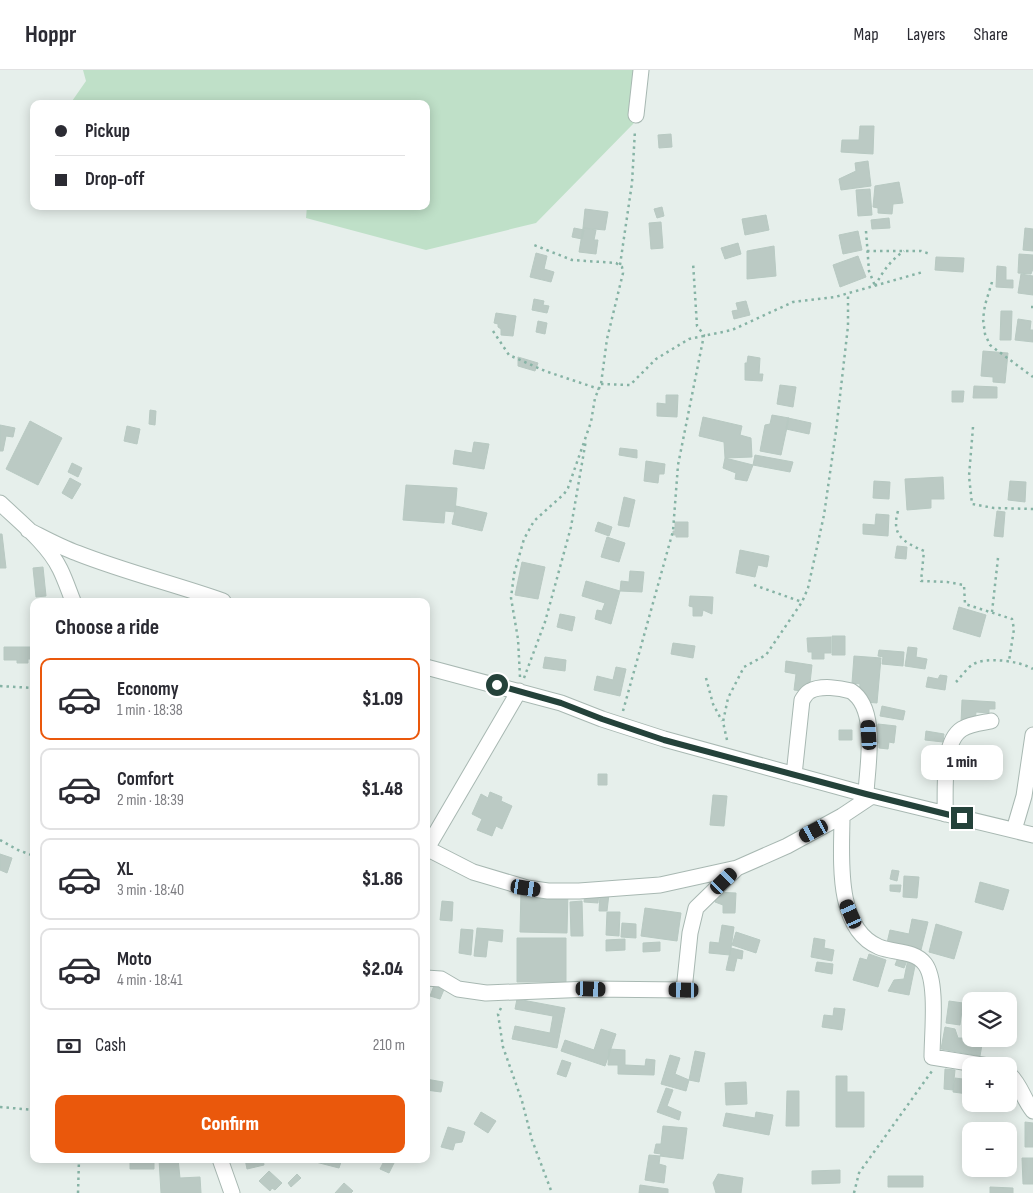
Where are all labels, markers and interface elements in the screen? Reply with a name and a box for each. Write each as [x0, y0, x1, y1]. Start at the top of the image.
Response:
text: Hoppr [25, 20, 76, 49]
text: Map [854, 24, 879, 45]
text: Layers [907, 24, 946, 45]
text: Share [974, 24, 1008, 45]
text: Pickup [85, 120, 130, 143]
text: Drop-off [85, 168, 145, 191]
text: Choose a ride [55, 614, 159, 641]
route start [486, 674, 508, 696]
icon: car [57, 677, 102, 722]
text: Economy [117, 678, 179, 701]
text: $1.09 [362, 688, 403, 711]
text: 1 min · 18:38 [117, 701, 183, 720]
car [860, 720, 877, 750]
callout: 1 min [921, 746, 1003, 780]
text: 1 min [947, 753, 977, 772]
icon: car [57, 767, 102, 812]
text: Comfort [117, 768, 174, 791]
text: $1.48 [362, 778, 403, 801]
text: 2 min · 18:39 [117, 791, 184, 810]
route end [951, 807, 973, 829]
car [797, 817, 830, 845]
icon: car [57, 857, 102, 902]
text: XL [117, 858, 133, 881]
car [707, 865, 740, 897]
text: $1.86 [362, 868, 403, 891]
car [510, 878, 541, 898]
text: 3 min · 18:40 [117, 881, 184, 900]
car [838, 897, 863, 931]
icon: car [57, 947, 102, 992]
text: Moto [117, 948, 152, 971]
text: $2.04 [362, 958, 403, 981]
text: 4 min · 18:41 [117, 971, 183, 990]
car [575, 981, 606, 997]
car [668, 982, 699, 998]
map controls [962, 992, 1017, 1177]
button: layers [962, 992, 1017, 1047]
icon: cash [55, 1032, 83, 1060]
text: Cash [95, 1034, 126, 1057]
text: 210 m [373, 1036, 405, 1055]
button: + [962, 1057, 1017, 1112]
button: Confirm [55, 1095, 405, 1153]
button: − [962, 1122, 1017, 1177]

